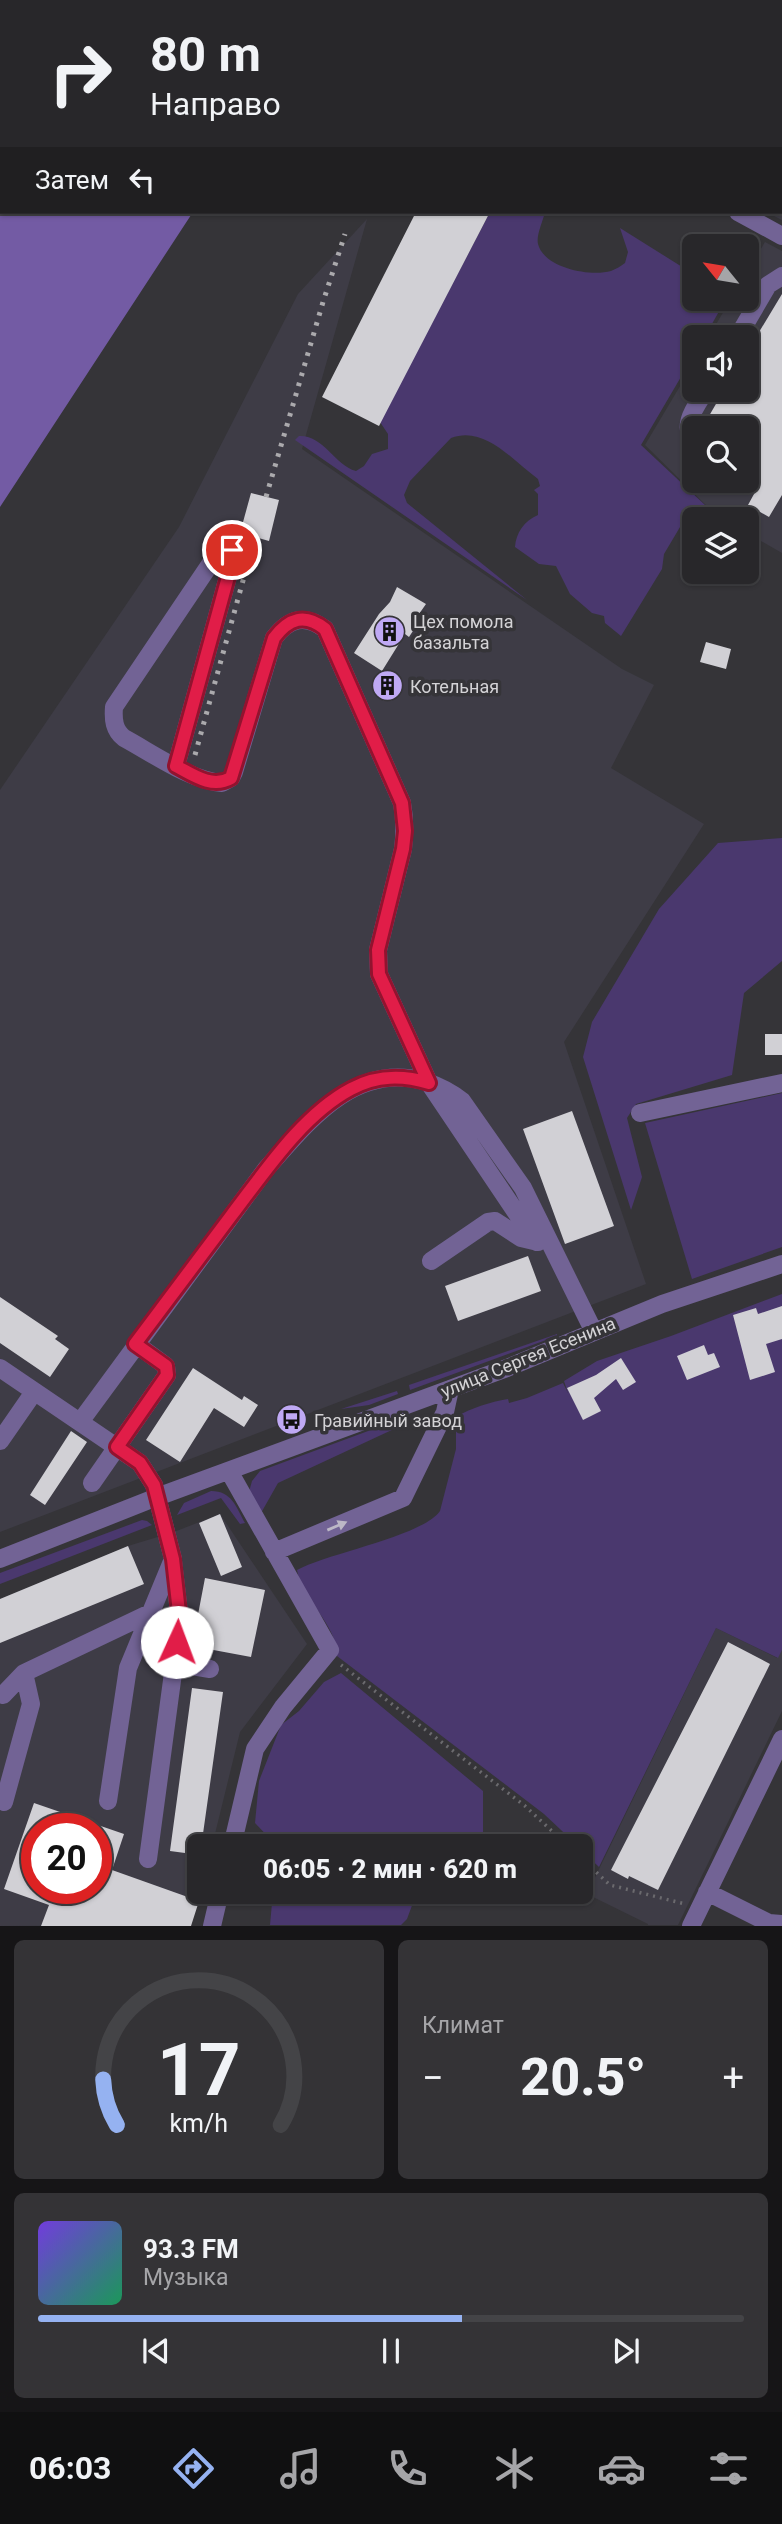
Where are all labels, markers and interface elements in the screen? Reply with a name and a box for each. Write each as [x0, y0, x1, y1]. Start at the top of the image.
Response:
text: 80 m [150, 26, 261, 83]
icon: right [35, 28, 126, 119]
text: Направо [150, 85, 281, 123]
icon: left [123, 161, 161, 199]
text: Затем [35, 165, 109, 195]
north arrow [682, 234, 760, 312]
map controls [682, 234, 759, 584]
button: sound [682, 325, 759, 402]
button: search [682, 416, 759, 493]
button: layers [682, 507, 759, 584]
pin [202, 520, 262, 580]
icon: arrive [213, 531, 251, 569]
place label: Цех помола базальта [413, 611, 513, 653]
building icon: Цех помола базальта [373, 614, 407, 648]
building icon: Котельная [370, 669, 404, 703]
place label: Котельная [410, 676, 499, 697]
street label: улица Сергея Есенина [438, 1312, 618, 1402]
bus stop icon: Гравийный завод [274, 1403, 308, 1437]
place label: Гравийный завод [314, 1410, 462, 1431]
one-way arrow [327, 1520, 348, 1531]
position arrow [140, 1605, 214, 1679]
speed limit sign: 20 [21, 1813, 112, 1904]
text: 06:05 · 2 мин · 620 m [263, 1854, 517, 1884]
text: Климат [422, 2012, 504, 2039]
text: 17 [157, 2028, 241, 2114]
text: 20.5° [520, 2047, 646, 2108]
text: − [422, 2056, 444, 2100]
text: + [722, 2056, 744, 2100]
text: km/h [170, 2109, 228, 2138]
text: 93.3 FM [143, 2234, 239, 2264]
text: Музыка [143, 2264, 228, 2291]
icon: previous [137, 2332, 175, 2370]
icon: pause [372, 2332, 410, 2370]
icon: next [607, 2332, 645, 2370]
icon: directions [169, 2444, 218, 2493]
icon: music [276, 2444, 325, 2493]
icon: phone [383, 2444, 432, 2493]
icon: climate [490, 2444, 539, 2493]
icon: car [597, 2444, 646, 2493]
icon: filters [704, 2444, 753, 2493]
text: 06:03 [29, 2449, 111, 2487]

